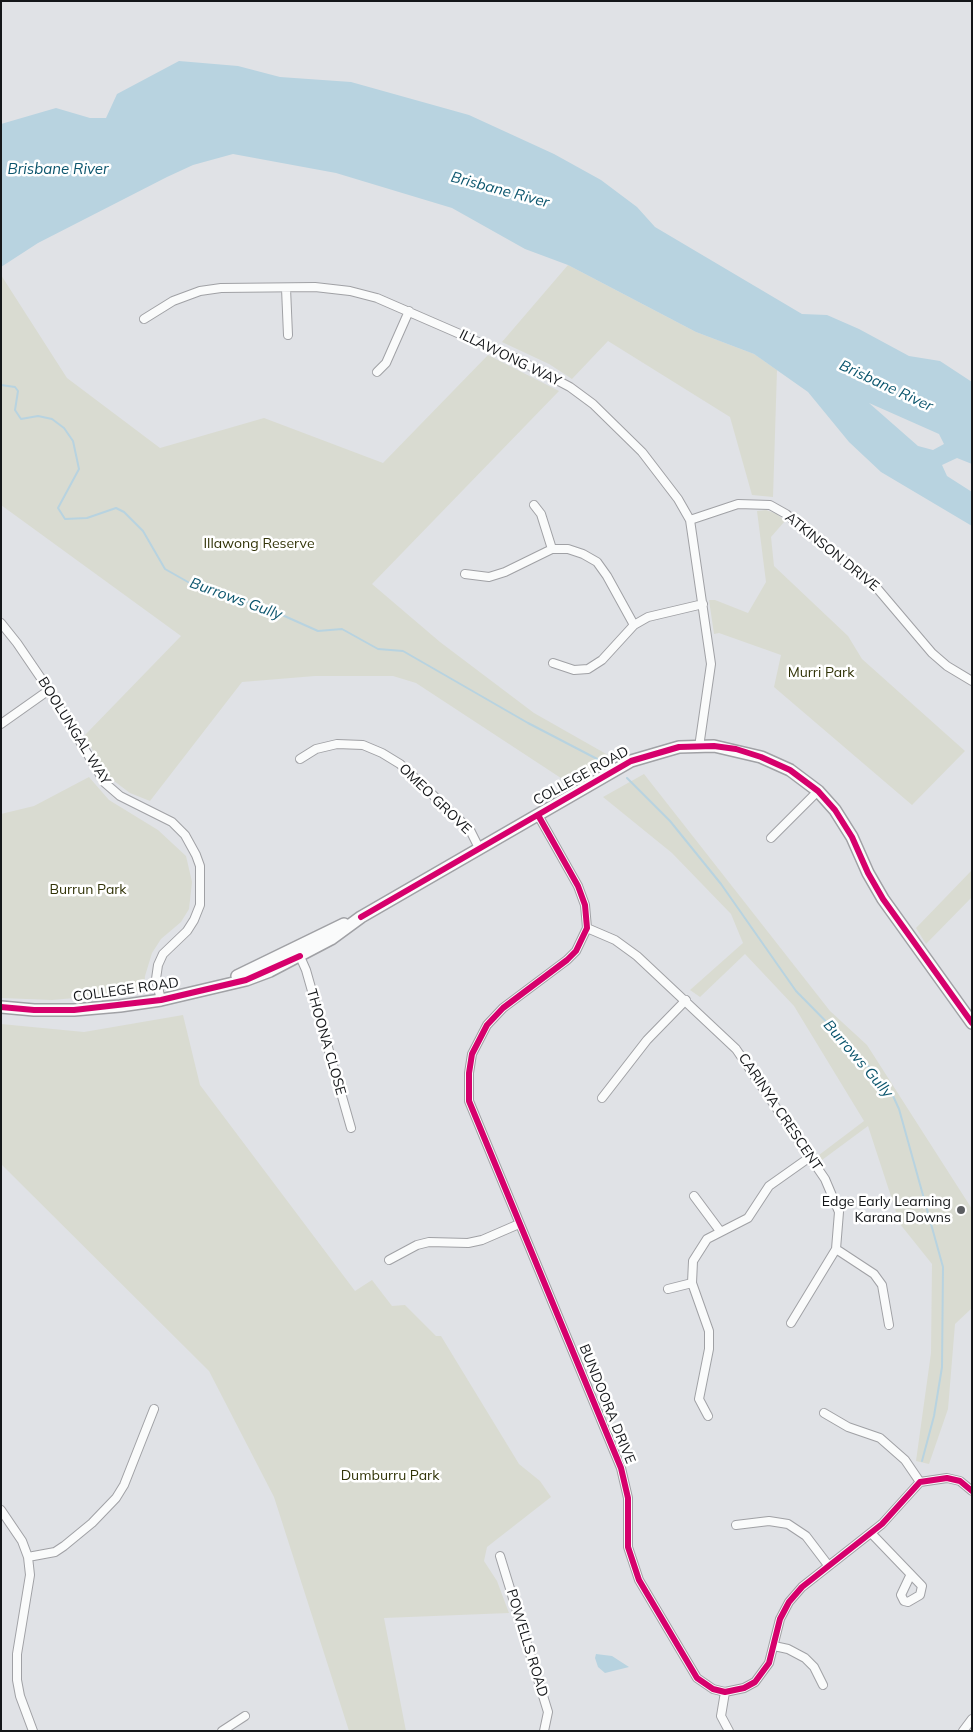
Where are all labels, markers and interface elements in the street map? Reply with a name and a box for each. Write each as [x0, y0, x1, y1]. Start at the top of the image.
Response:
water label: Brisbane River [8, 160, 108, 178]
water label: Brisbane River [449, 168, 551, 212]
street label: ILLAWONG WAY [456, 326, 564, 390]
water label: Brisbane River [836, 357, 936, 415]
street label: ATKINSON DRIVE [782, 509, 882, 595]
park label: Illawong Reserve [203, 536, 315, 552]
water label: Burrows Gully [187, 574, 285, 624]
park label: Murri Park [788, 665, 854, 681]
street label: BOOLUNGAL WAY [34, 674, 114, 788]
street label: COLLEGE ROAD [530, 743, 632, 809]
street label: OMEO GROVE [395, 760, 475, 838]
park label: Burrun Park [49, 882, 127, 898]
street label: COLLEGE ROAD [72, 974, 180, 1006]
street label: THOONA CLOSE [303, 987, 349, 1097]
water label: Burrows Gully [819, 1016, 897, 1102]
street label: CARINYA CRESCENT [735, 1050, 825, 1174]
place label: Edge Early Learning Karana Downs [822, 1194, 951, 1226]
marker: Edge Early Learning Karana Downs [955, 1204, 967, 1216]
street label: BUNDOORA DRIVE [575, 1342, 639, 1466]
park label: Dumburru Park [341, 1468, 439, 1484]
street label: POWELLS ROAD [503, 1587, 551, 1699]

